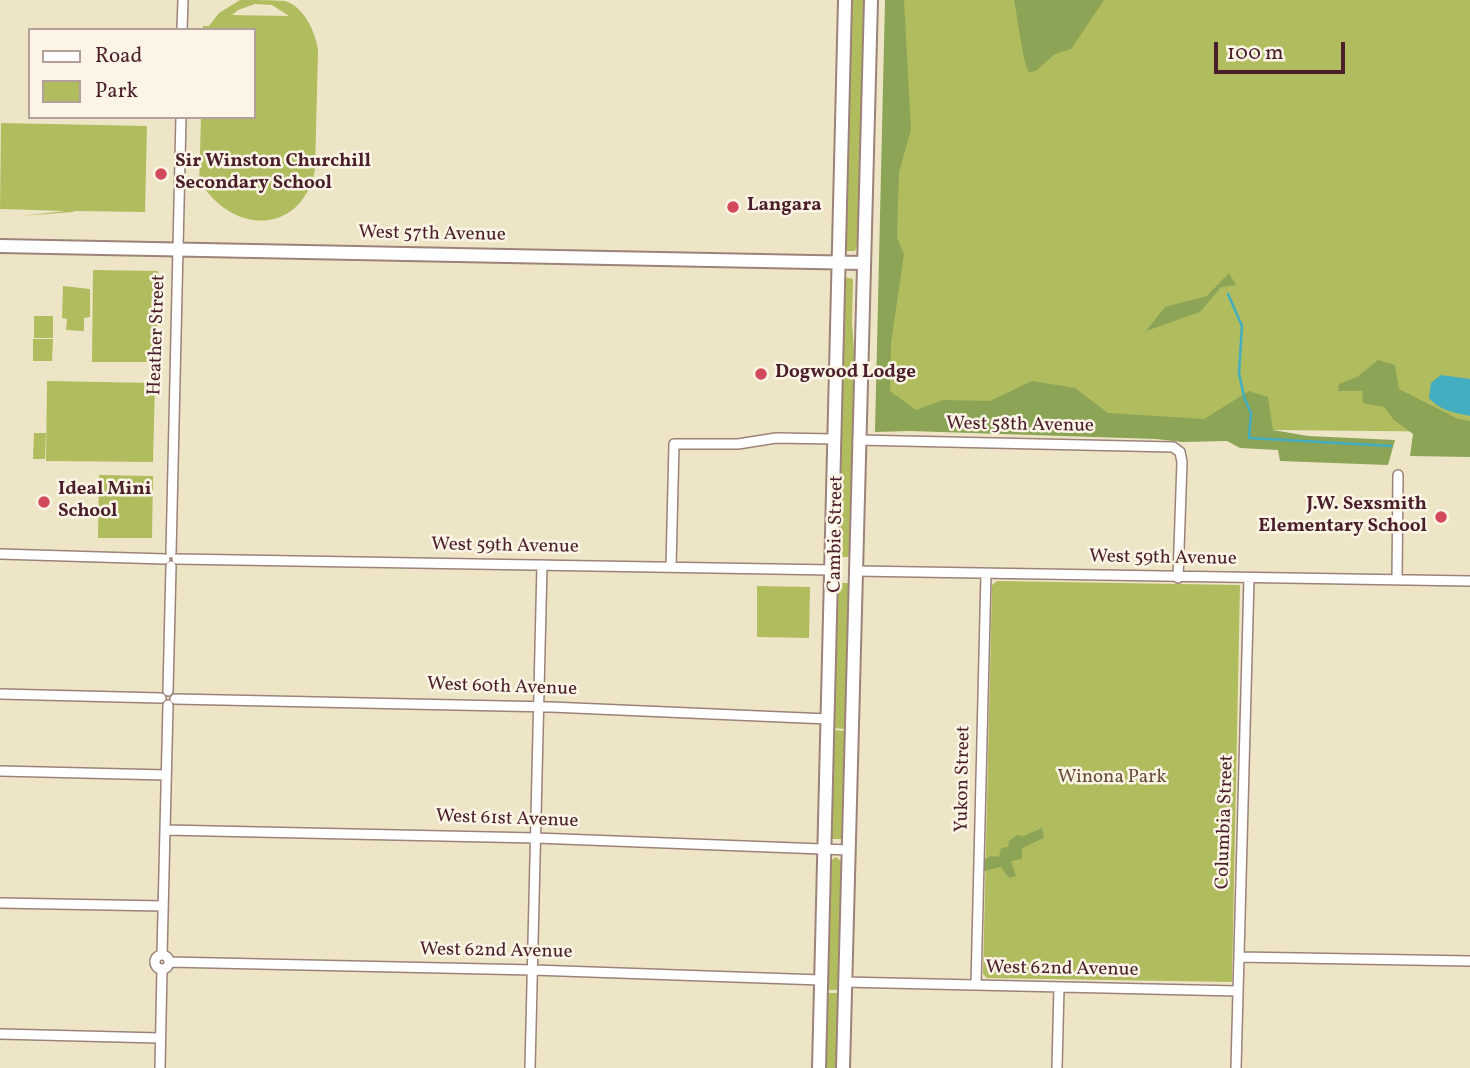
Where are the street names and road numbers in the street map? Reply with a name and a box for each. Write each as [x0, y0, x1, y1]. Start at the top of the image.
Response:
street label: West 57th Avenue [358, 222, 506, 248]
street label: Heather Street [144, 274, 172, 396]
street label: West 58th Avenue [946, 413, 1094, 439]
street label: Cambie Street [825, 475, 849, 593]
street label: West 59th Avenue [431, 534, 579, 560]
street label: West 59th Avenue [1089, 546, 1237, 572]
street label: West 60th Avenue [427, 674, 577, 702]
street label: Yukon Street [952, 725, 976, 833]
street label: Columbia Street [1212, 754, 1240, 890]
street label: West 61st Avenue [435, 806, 579, 834]
street label: West 62nd Avenue [419, 939, 573, 965]
street label: West 62nd Avenue [985, 957, 1139, 983]

